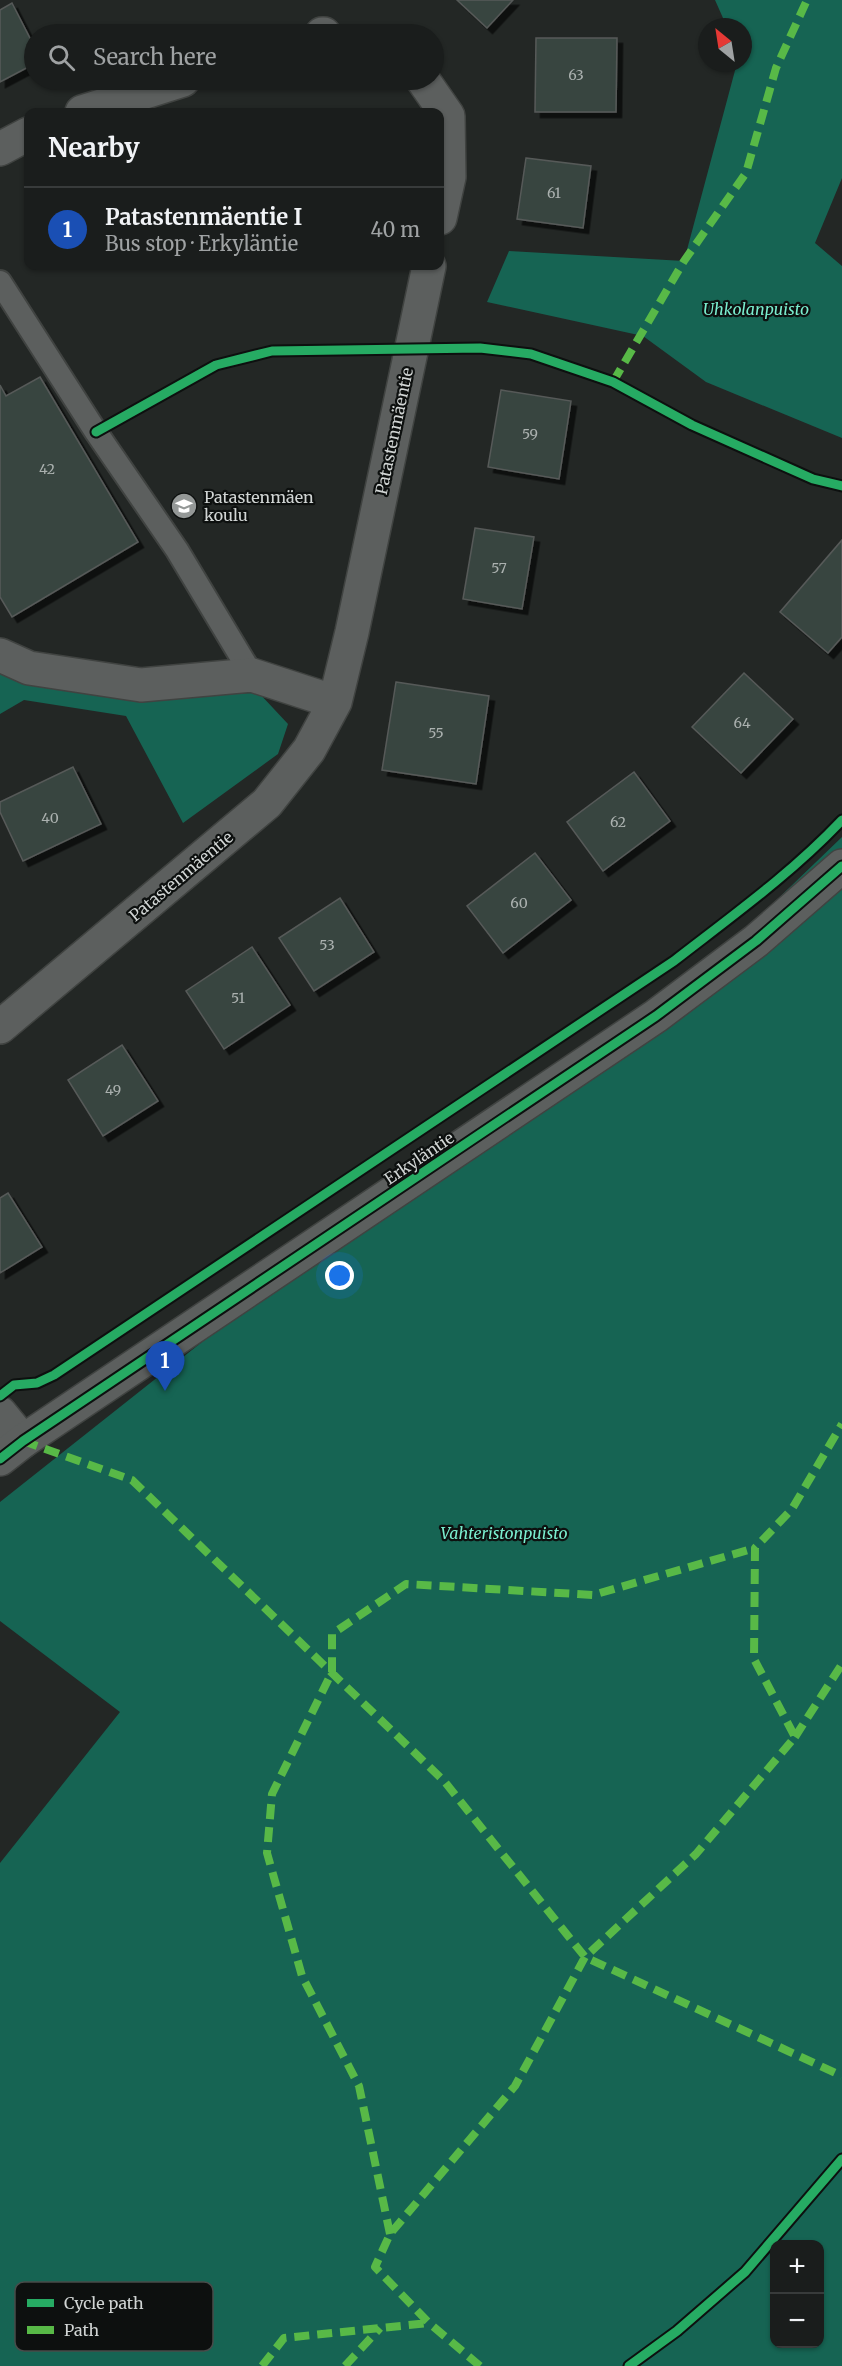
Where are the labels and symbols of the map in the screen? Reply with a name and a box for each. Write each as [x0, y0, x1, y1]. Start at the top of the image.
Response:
north arrow [698, 18, 752, 72]
house number: 63 [568, 66, 584, 84]
house number: 61 [547, 184, 561, 202]
park label: Uhkolanpuisto [703, 299, 809, 319]
street label: Patastenmäentie [371, 366, 417, 496]
house number: 59 [522, 425, 538, 443]
house number: 42 [39, 460, 55, 478]
place label: Patastenmäen koulu [204, 487, 314, 525]
school or university icon: Patastenmäen koulu [169, 491, 199, 521]
house number: 57 [491, 559, 507, 577]
house number: 64 [733, 714, 751, 732]
house number: 55 [428, 724, 444, 742]
house number: 40 [41, 809, 59, 827]
house number: 62 [610, 813, 626, 831]
street label: Patastenmäentie [125, 827, 237, 925]
house number: 60 [510, 894, 528, 912]
house number: 53 [319, 936, 335, 954]
house number: 51 [231, 989, 245, 1007]
house number: 49 [105, 1081, 121, 1099]
street label: Erkyläntie [380, 1127, 458, 1189]
your location [325, 1261, 354, 1290]
pin: 1 [146, 1342, 184, 1391]
park label: Vahteristonpuisto [440, 1523, 568, 1543]
legend [15, 2282, 213, 2351]
text: Cycle path [64, 2293, 144, 2313]
text: Path [64, 2320, 100, 2340]

